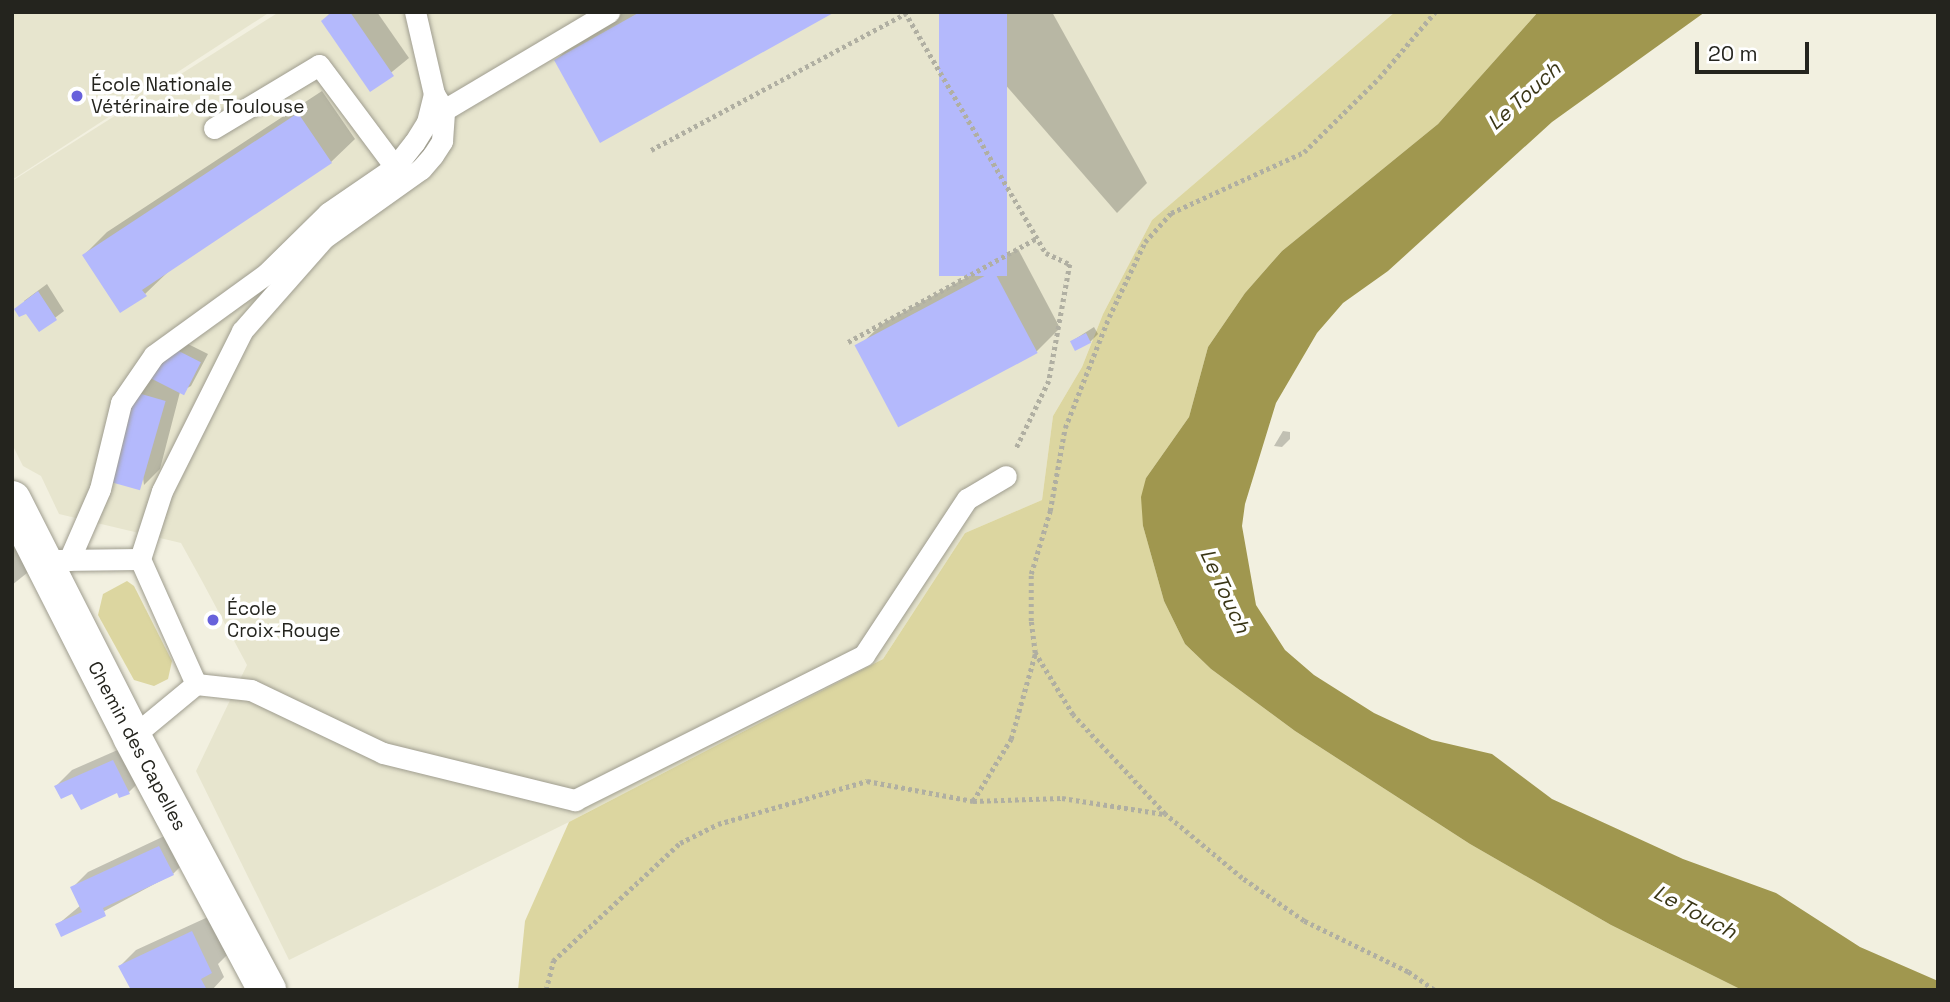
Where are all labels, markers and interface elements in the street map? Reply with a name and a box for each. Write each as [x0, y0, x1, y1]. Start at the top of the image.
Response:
scale bar [1698, 28, 1812, 72]
text: 20 m [1708, 40, 1758, 67]
water label: Le Touch [1482, 56, 1566, 136]
place label: École Nationale Vétérinaire de Toulouse [91, 74, 305, 118]
marker: École Nationale Vétérinaire de Toulouse [69, 88, 85, 104]
water label: Le Touch [1194, 545, 1256, 637]
place label: École Croix-Rouge [227, 598, 340, 642]
marker: École Croix-Rouge [205, 612, 221, 628]
street label: Chemin des Capelles [83, 658, 191, 834]
water label: Le Touch [1649, 880, 1741, 944]

